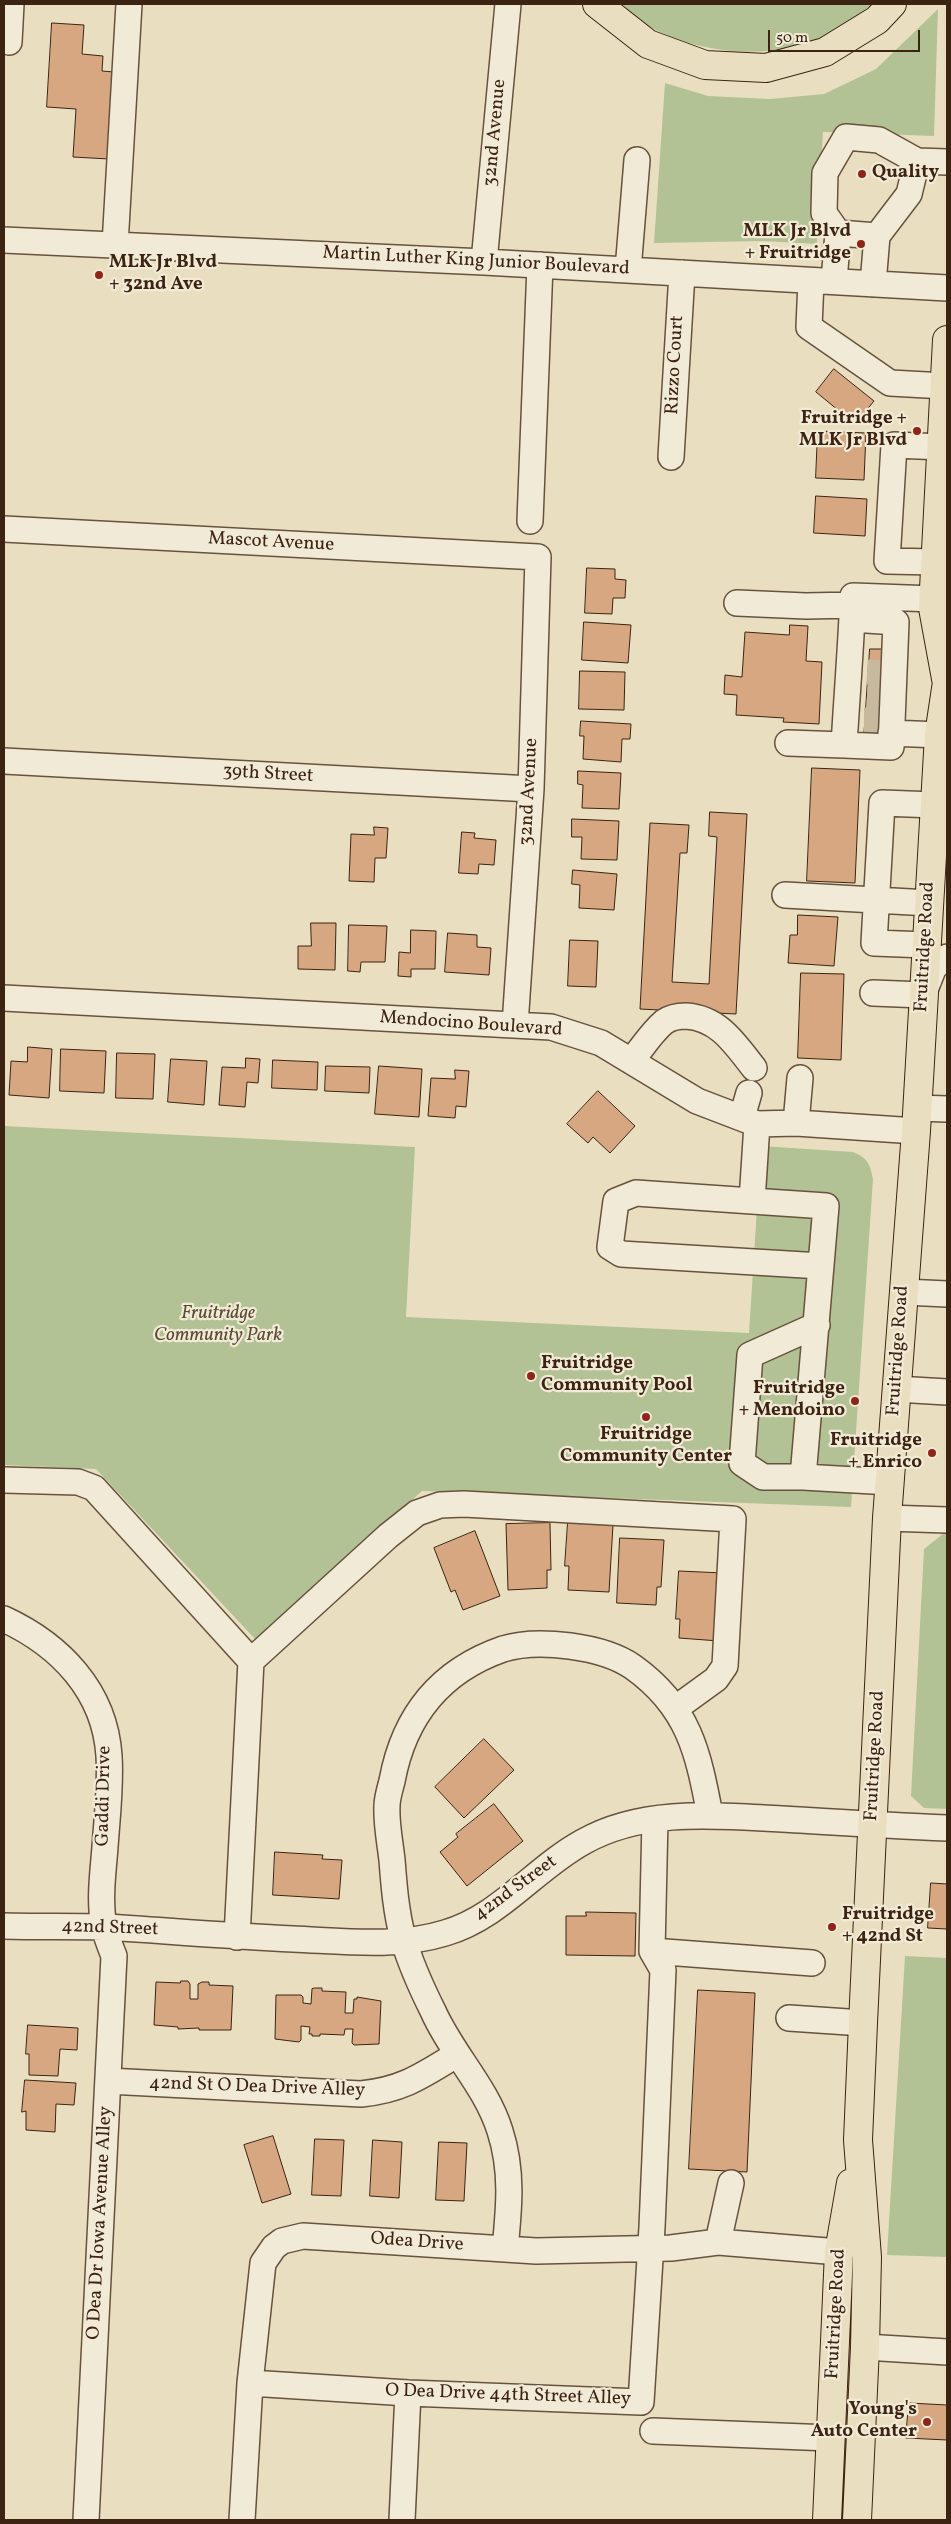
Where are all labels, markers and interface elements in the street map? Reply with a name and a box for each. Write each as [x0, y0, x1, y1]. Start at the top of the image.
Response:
scale bar [771, 20, 924, 52]
text: 50 m [776, 28, 808, 49]
street label: 32nd Avenue [480, 78, 512, 188]
place label: Quality [872, 163, 939, 185]
marker: Quality [856, 168, 868, 180]
place label: MLK Jr Blvd + Fruitridge [743, 222, 851, 266]
marker: MLK Jr Blvd + Fruitridge [855, 238, 867, 250]
street label: Martin Luther King Junior Boulevard [322, 243, 630, 281]
place label: MLK Jr Blvd + 32nd Ave [109, 253, 217, 297]
marker: MLK Jr Blvd + 32nd Ave [93, 269, 105, 281]
street label: Rizzo Court [662, 315, 690, 415]
place label: Fruitridge + MLK Jr Blvd [799, 409, 907, 453]
marker: Fruitridge + MLK Jr Blvd [911, 425, 923, 437]
street label: Mascot Avenue [207, 528, 335, 558]
street label: 32nd Avenue [516, 737, 544, 847]
street label: 39th Street [222, 761, 314, 789]
street label: Fruitridge Road [911, 881, 941, 1013]
street label: Mendocino Boulevard [379, 1007, 563, 1043]
street label: Fruitridge Road [883, 1285, 915, 1417]
park label: Fruitridge Community Park [154, 1304, 282, 1348]
place label: Fruitridge Community Pool [541, 1354, 693, 1398]
marker: Fruitridge Community Pool [525, 1370, 537, 1382]
place label: Fruitridge + Mendoino [739, 1379, 845, 1423]
marker: Fruitridge + Mendoino [849, 1395, 861, 1407]
marker: Fruitridge Community Center [640, 1411, 652, 1423]
place label: Fruitridge Community Center [560, 1425, 732, 1469]
place label: Fruitridge + Enrico [830, 1431, 922, 1475]
marker: Fruitridge + Enrico [926, 1447, 938, 1459]
street label: Fruitridge Road [861, 1690, 891, 1822]
street label: Gaddi Drive [93, 1745, 117, 1847]
street label: 42nd Street [470, 1851, 562, 1927]
place label: Fruitridge + 42nd St [842, 1905, 934, 1949]
street label: 42nd Street [61, 1916, 159, 1942]
marker: Fruitridge + 42nd St [826, 1921, 838, 1933]
street label: 42nd St O Dea Drive Alley [149, 2073, 365, 2103]
street label: O Dea Dr Iowa Avenue Alley [83, 2106, 119, 2340]
street label: Odea Drive [370, 2228, 464, 2258]
street label: Fruitridge Road [822, 2248, 852, 2380]
street label: O Dea Drive 44th Street Alley [385, 2380, 631, 2412]
place label: Young's Auto Center [811, 2400, 917, 2444]
marker: Young's Auto Center [921, 2416, 933, 2428]

